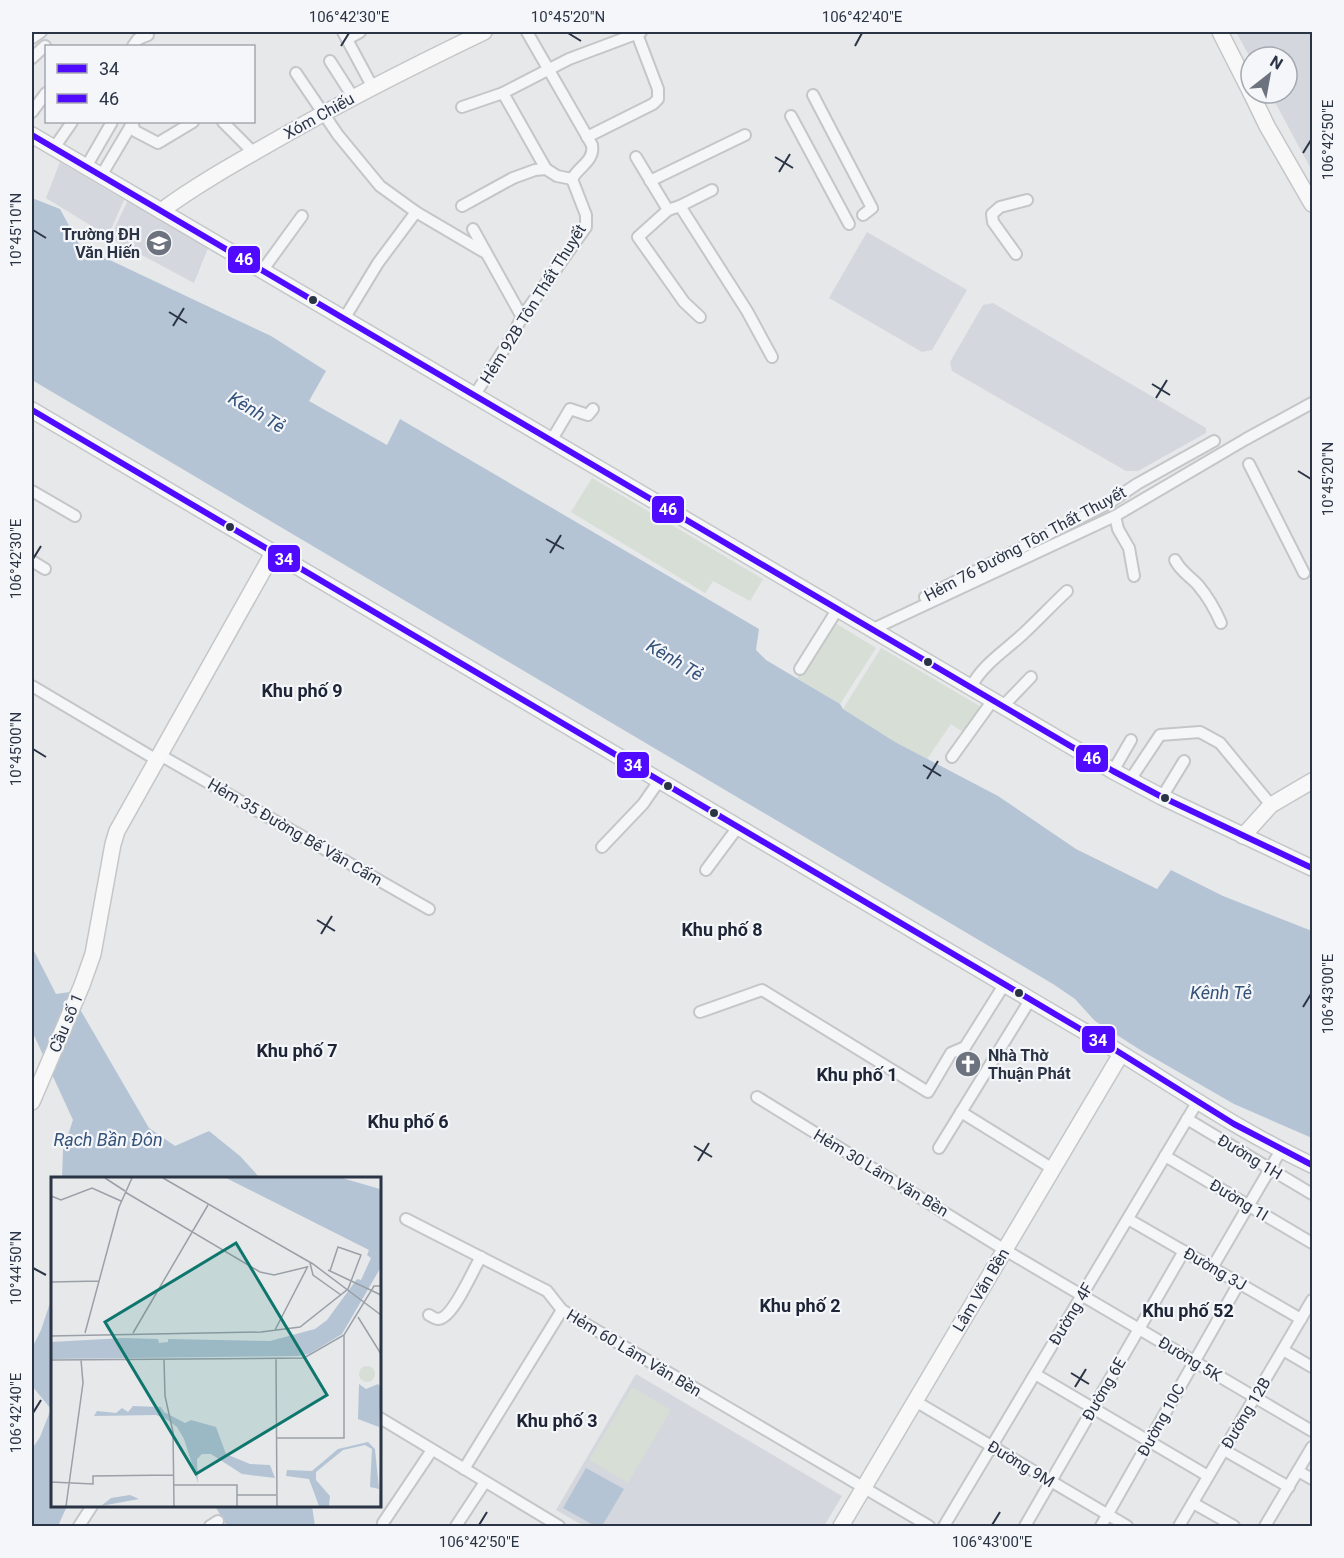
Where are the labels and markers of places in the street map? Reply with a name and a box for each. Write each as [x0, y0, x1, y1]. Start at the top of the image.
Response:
place label: Trường ĐH Văn Hiến [62, 225, 140, 262]
school or university icon: Trường ĐH Văn Hiến [144, 228, 174, 258]
unlabelled marker [307, 294, 319, 306]
unlabelled marker [224, 521, 236, 533]
unlabelled marker [922, 656, 934, 668]
unlabelled marker [662, 780, 674, 792]
unlabelled marker [1159, 792, 1171, 804]
unlabelled marker [708, 807, 720, 819]
unlabelled marker [1013, 987, 1025, 999]
place label: Nhà Thờ Thuận Phát [988, 1046, 1071, 1083]
church icon: Nhà Thờ Thuận Phát [953, 1049, 983, 1079]

